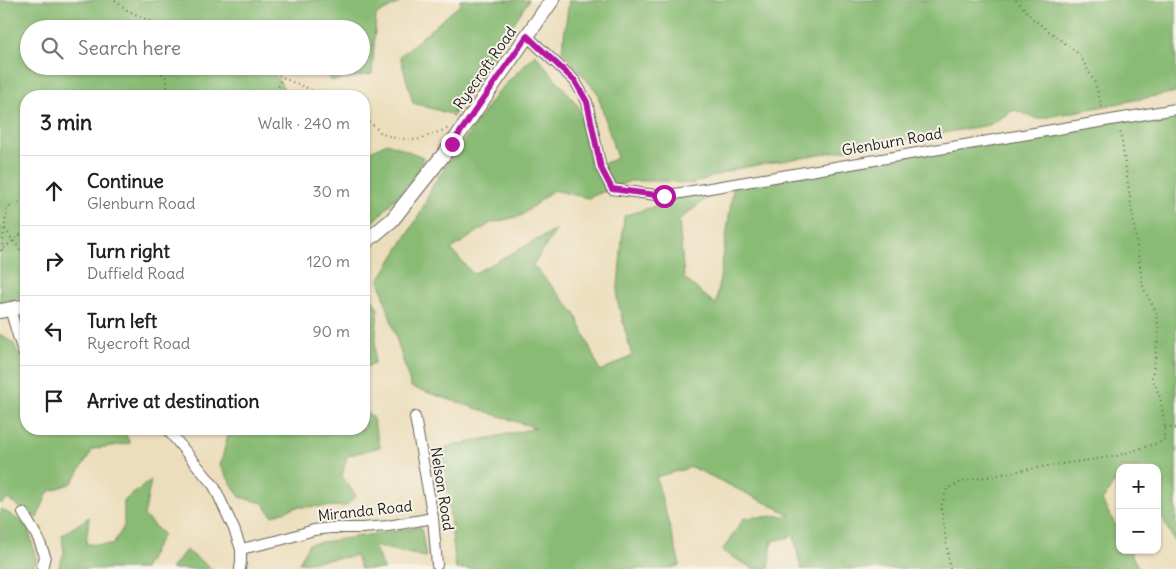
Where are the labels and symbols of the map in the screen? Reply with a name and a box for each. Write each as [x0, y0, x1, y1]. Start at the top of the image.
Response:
street label: Ryecroft Road [449, 23, 520, 113]
street label: Glenburn Road [840, 123, 944, 160]
route end [441, 133, 464, 156]
route start [653, 185, 676, 208]
street label: Nelson Road [427, 446, 459, 532]
street label: Miranda Road [317, 496, 413, 525]

